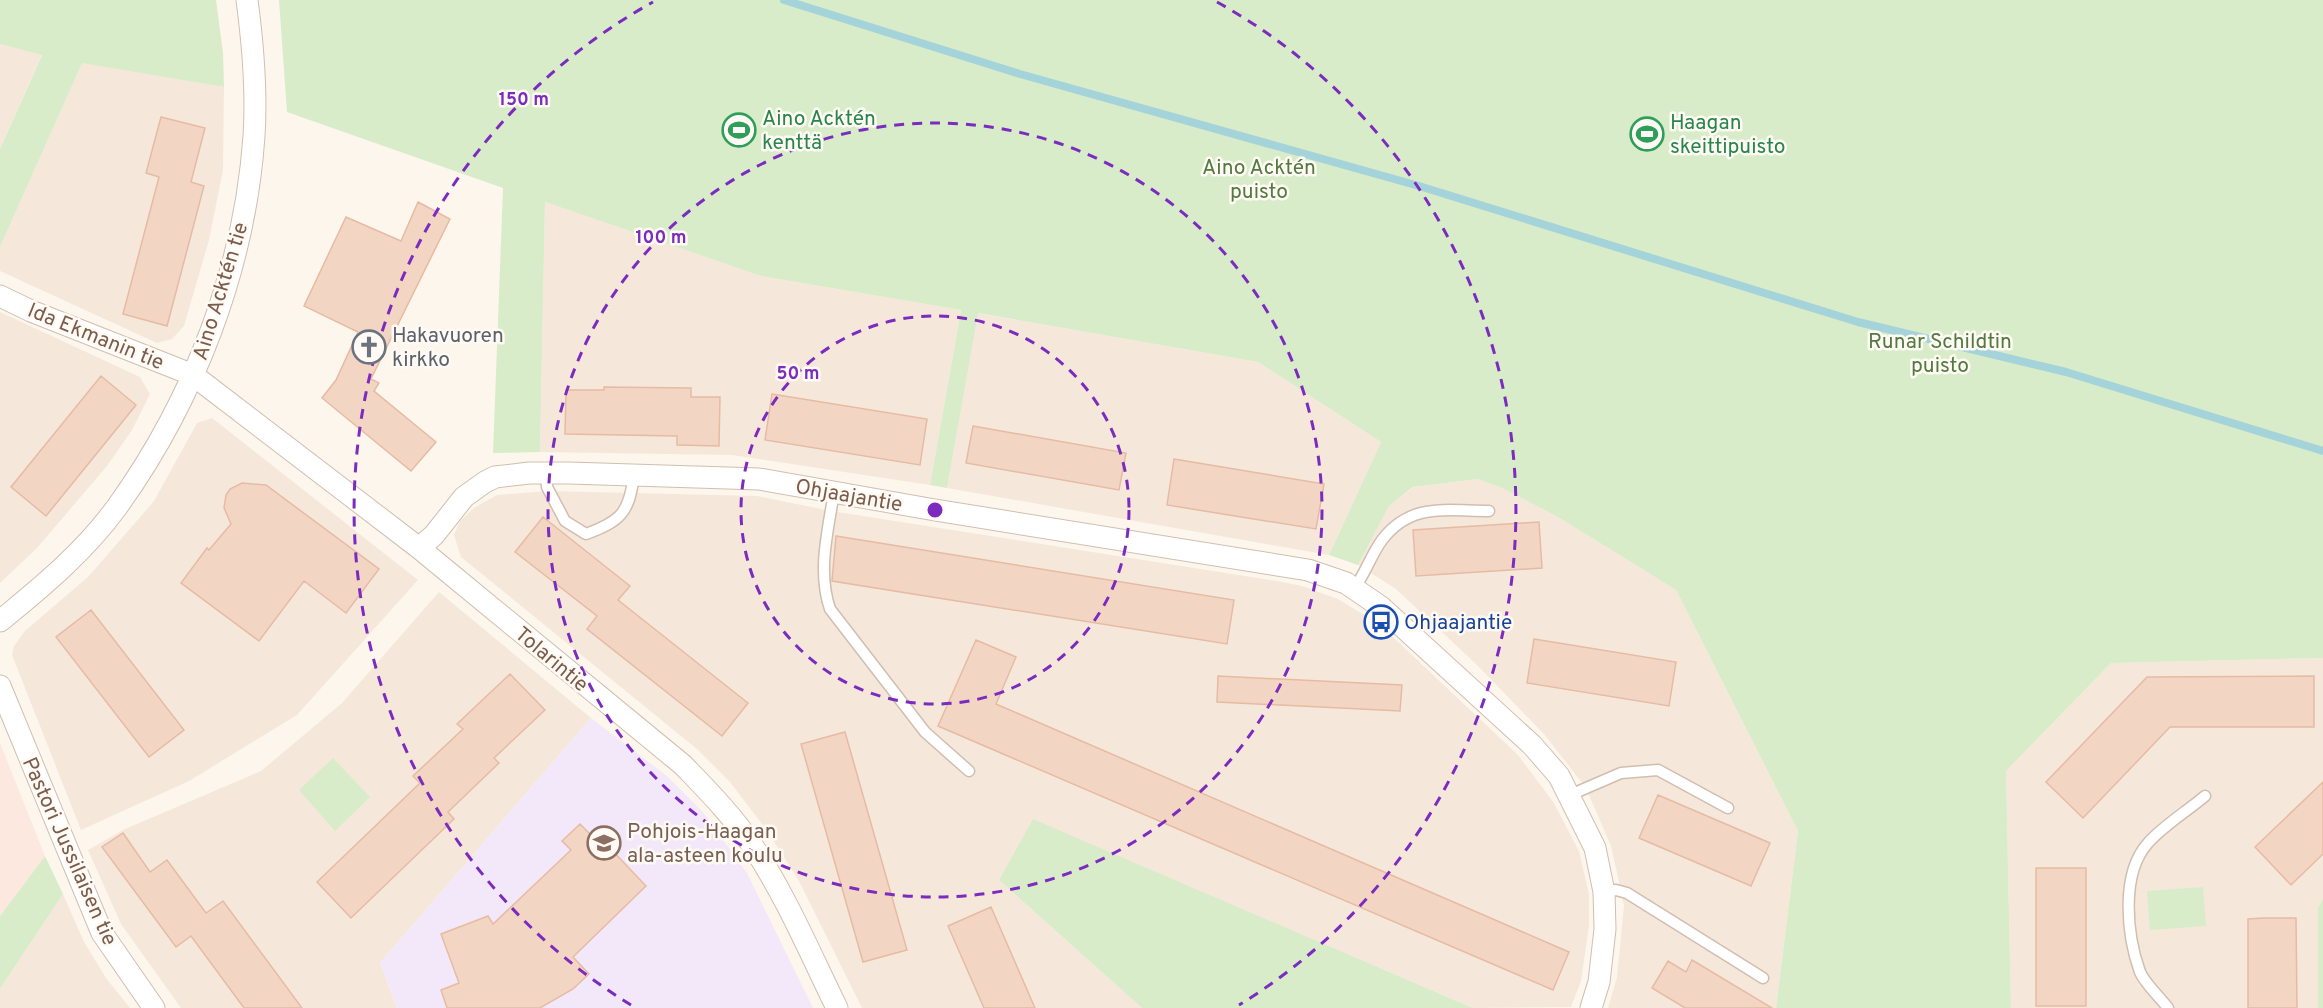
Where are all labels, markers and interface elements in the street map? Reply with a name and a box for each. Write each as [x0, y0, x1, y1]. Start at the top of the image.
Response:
text: 150 m [499, 89, 549, 112]
place label: Aino Acktén kenttä [762, 106, 876, 157]
place label: Haagan skeittipuisto [1670, 110, 1786, 161]
sports icon: Aino Acktén kenttä [721, 112, 757, 148]
sports icon: Haagan skeittipuisto [1629, 116, 1665, 152]
park label: Aino Acktén puisto [1202, 155, 1316, 206]
street label: Aino Acktén tie [188, 219, 255, 364]
text: 100 m [635, 227, 687, 250]
street label: Ida Ekmanin tie [23, 298, 168, 377]
place label: Hakavuoren kirkko [392, 323, 504, 374]
church icon: Hakavuoren kirkko [351, 329, 387, 365]
park label: Runar Schildtin puisto [1868, 329, 2012, 380]
text: 50 m [776, 363, 820, 386]
street label: Ohjaajantie [793, 474, 904, 519]
centre of rings [925, 500, 945, 520]
bus stop icon: Ohjaajantie [1363, 604, 1399, 640]
place label: Ohjaajantie [1404, 610, 1512, 637]
street label: Tolarintie [509, 622, 593, 699]
street label: Pastori Jussilaisen tie [15, 753, 122, 950]
place label: Pohjois-Haagan ala-asteen koulu [627, 819, 783, 870]
school or university icon: Pohjois-Haagan ala-asteen koulu [586, 825, 622, 861]

